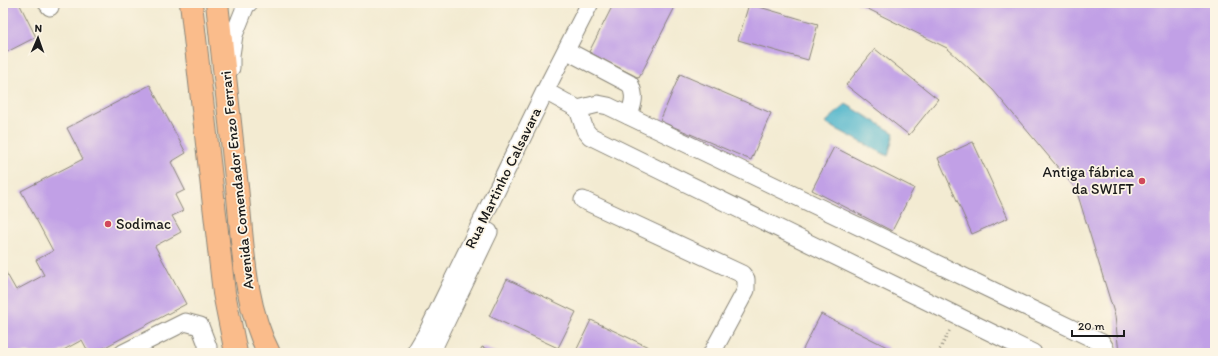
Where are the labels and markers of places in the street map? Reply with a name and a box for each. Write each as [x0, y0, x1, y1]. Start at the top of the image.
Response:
place label: Antiga fábrica da SWIFT [1042, 163, 1135, 198]
marker: Antiga fábrica da SWIFT [1137, 176, 1147, 186]
place label: Sodimac [116, 215, 171, 233]
marker: Sodimac [103, 219, 113, 229]

